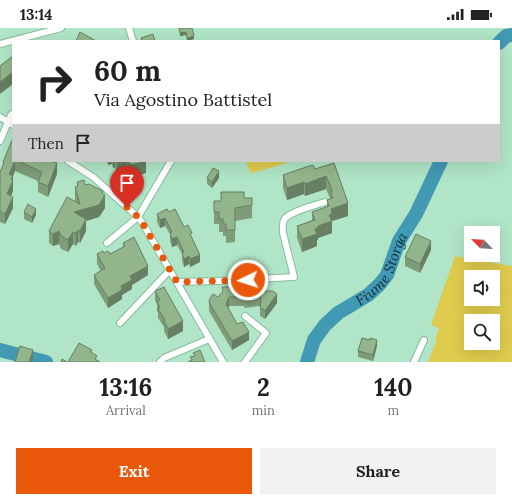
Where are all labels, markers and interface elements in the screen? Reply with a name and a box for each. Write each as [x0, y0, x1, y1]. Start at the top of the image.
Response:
text: 13:14 [20, 5, 53, 24]
text: 60 m [94, 53, 161, 89]
icon: right [28, 56, 80, 108]
text: Via Agostino Battistel [94, 88, 272, 111]
icon: arrive [72, 132, 94, 154]
text: Then [28, 134, 64, 153]
pin [110, 166, 144, 207]
icon: arrive [116, 172, 138, 194]
north arrow [464, 226, 500, 262]
map controls [464, 226, 500, 350]
water label: Fiume Storga [352, 229, 411, 309]
position arrow [227, 259, 269, 301]
button: sound [464, 270, 500, 306]
button: search [464, 314, 500, 350]
text: 13:16 [99, 372, 152, 403]
text: 2 [257, 372, 270, 403]
text: 140 [374, 372, 413, 403]
text: Arrival [106, 402, 146, 419]
text: min [252, 402, 275, 419]
text: m [388, 402, 399, 419]
button: Exit [16, 448, 252, 494]
button: Share [260, 448, 496, 494]

